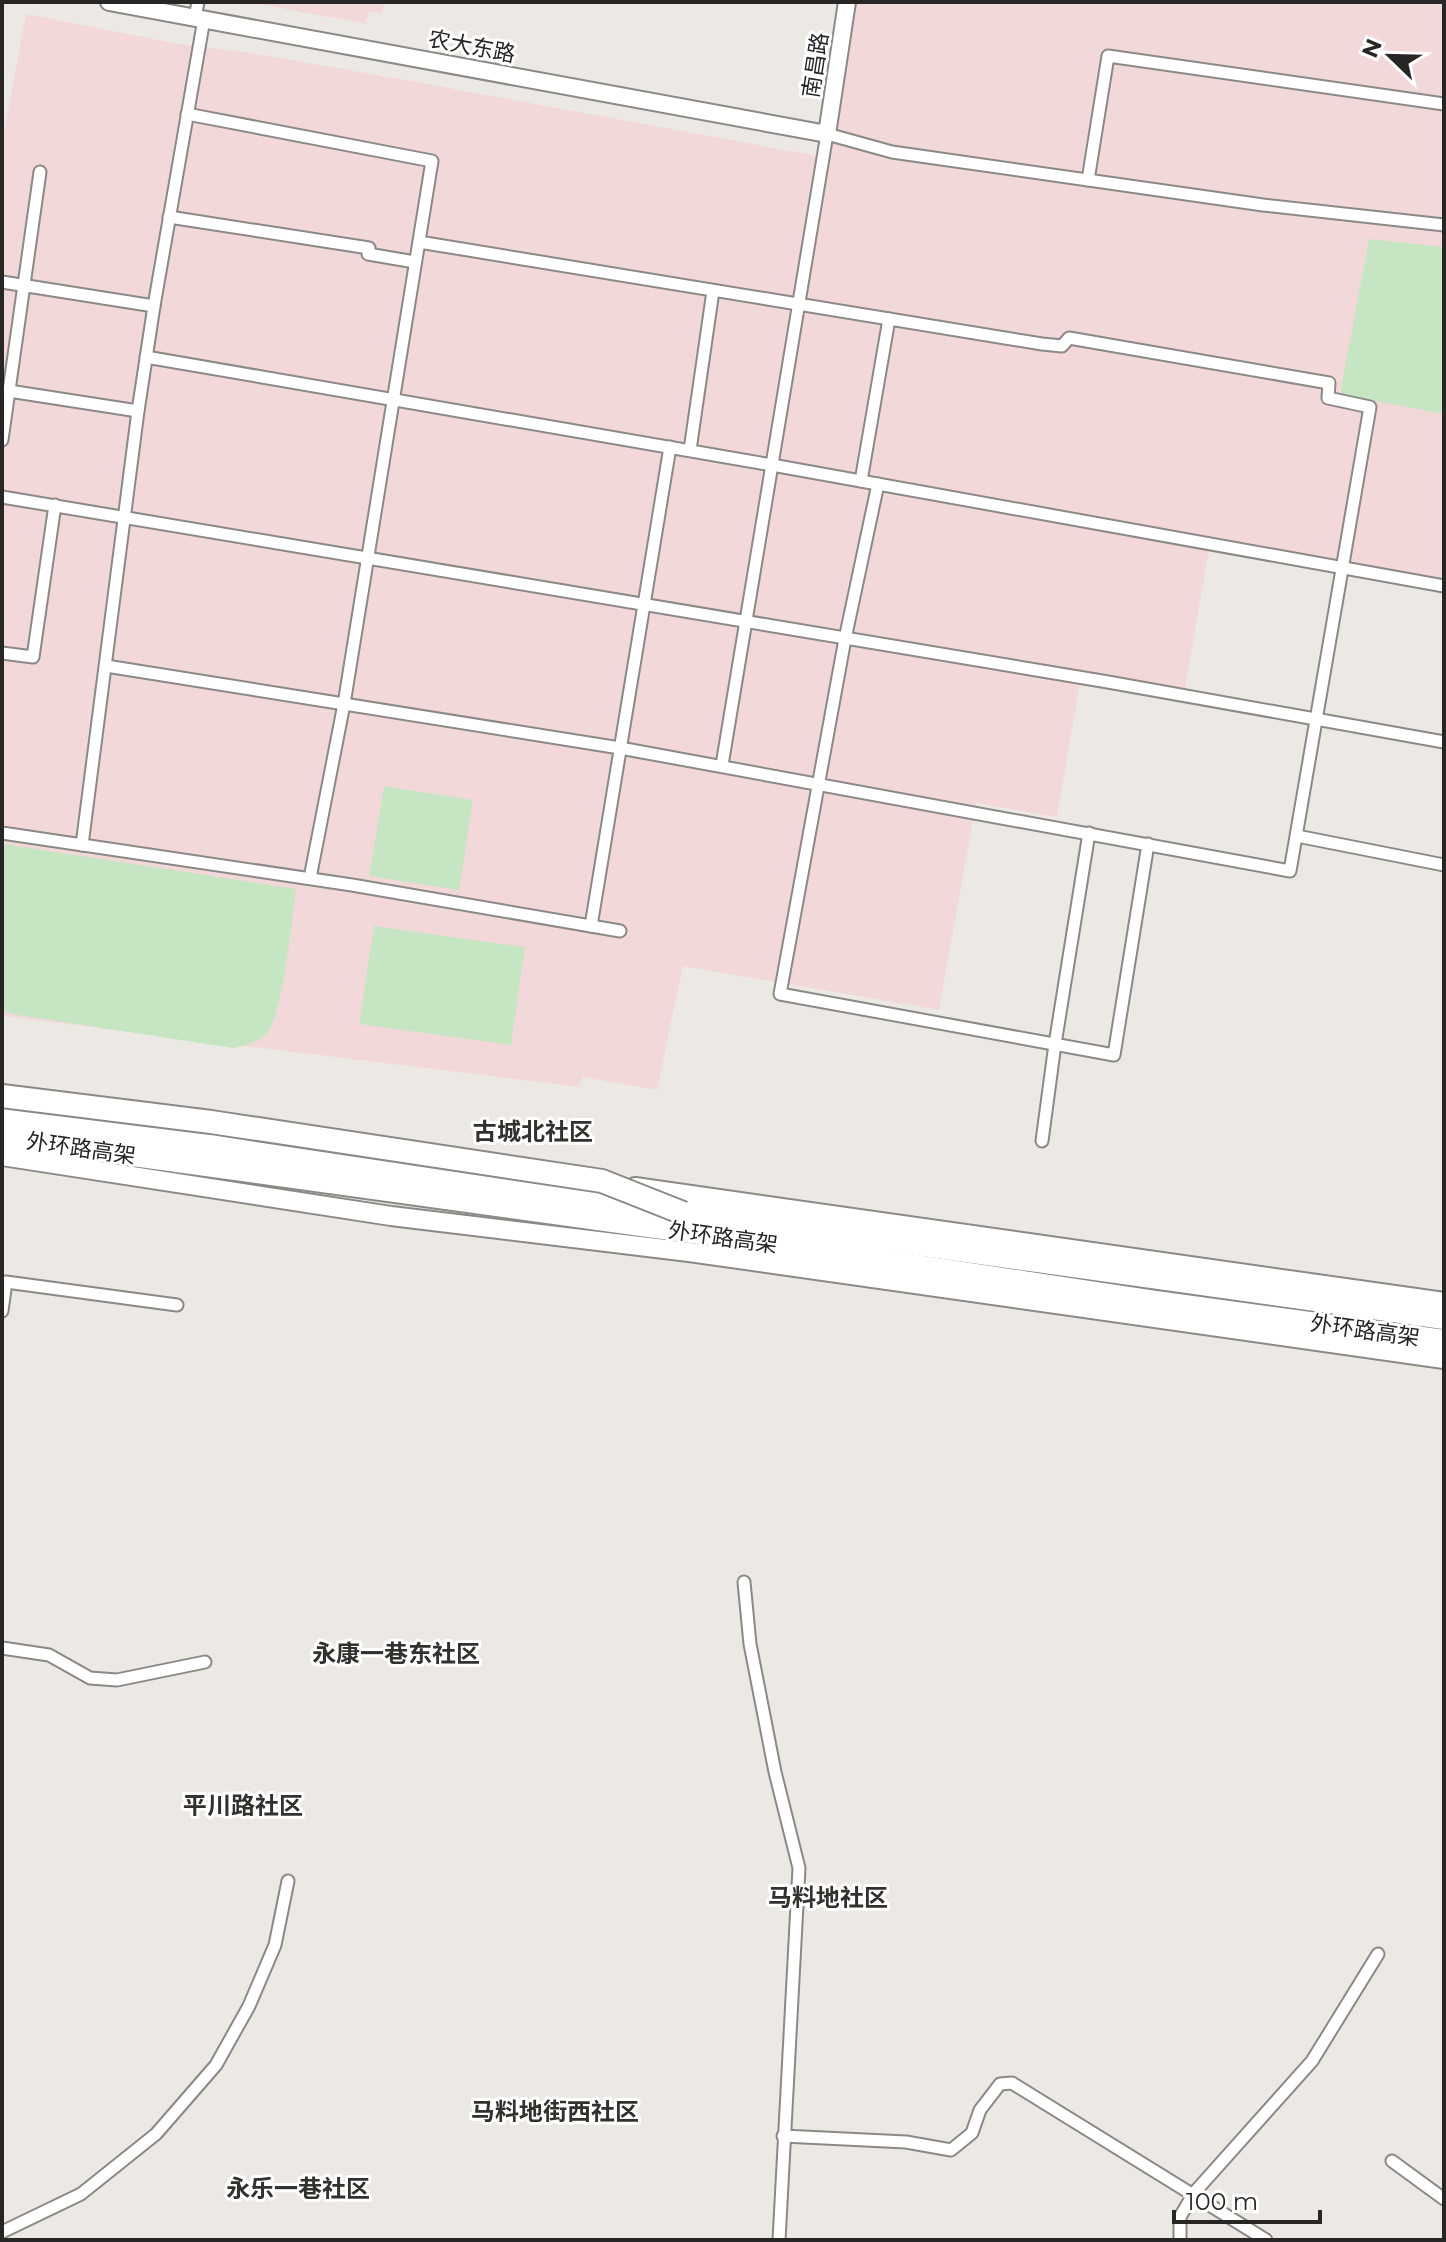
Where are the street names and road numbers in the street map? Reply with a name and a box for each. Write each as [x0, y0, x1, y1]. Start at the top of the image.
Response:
street label: 农大东路 [426, 25, 518, 68]
street label: 南昌路 [797, 30, 834, 100]
street label: 外环路高架 [25, 1127, 137, 1170]
street label: 外环路高架 [667, 1216, 779, 1259]
street label: 外环路高架 [1309, 1309, 1421, 1352]

